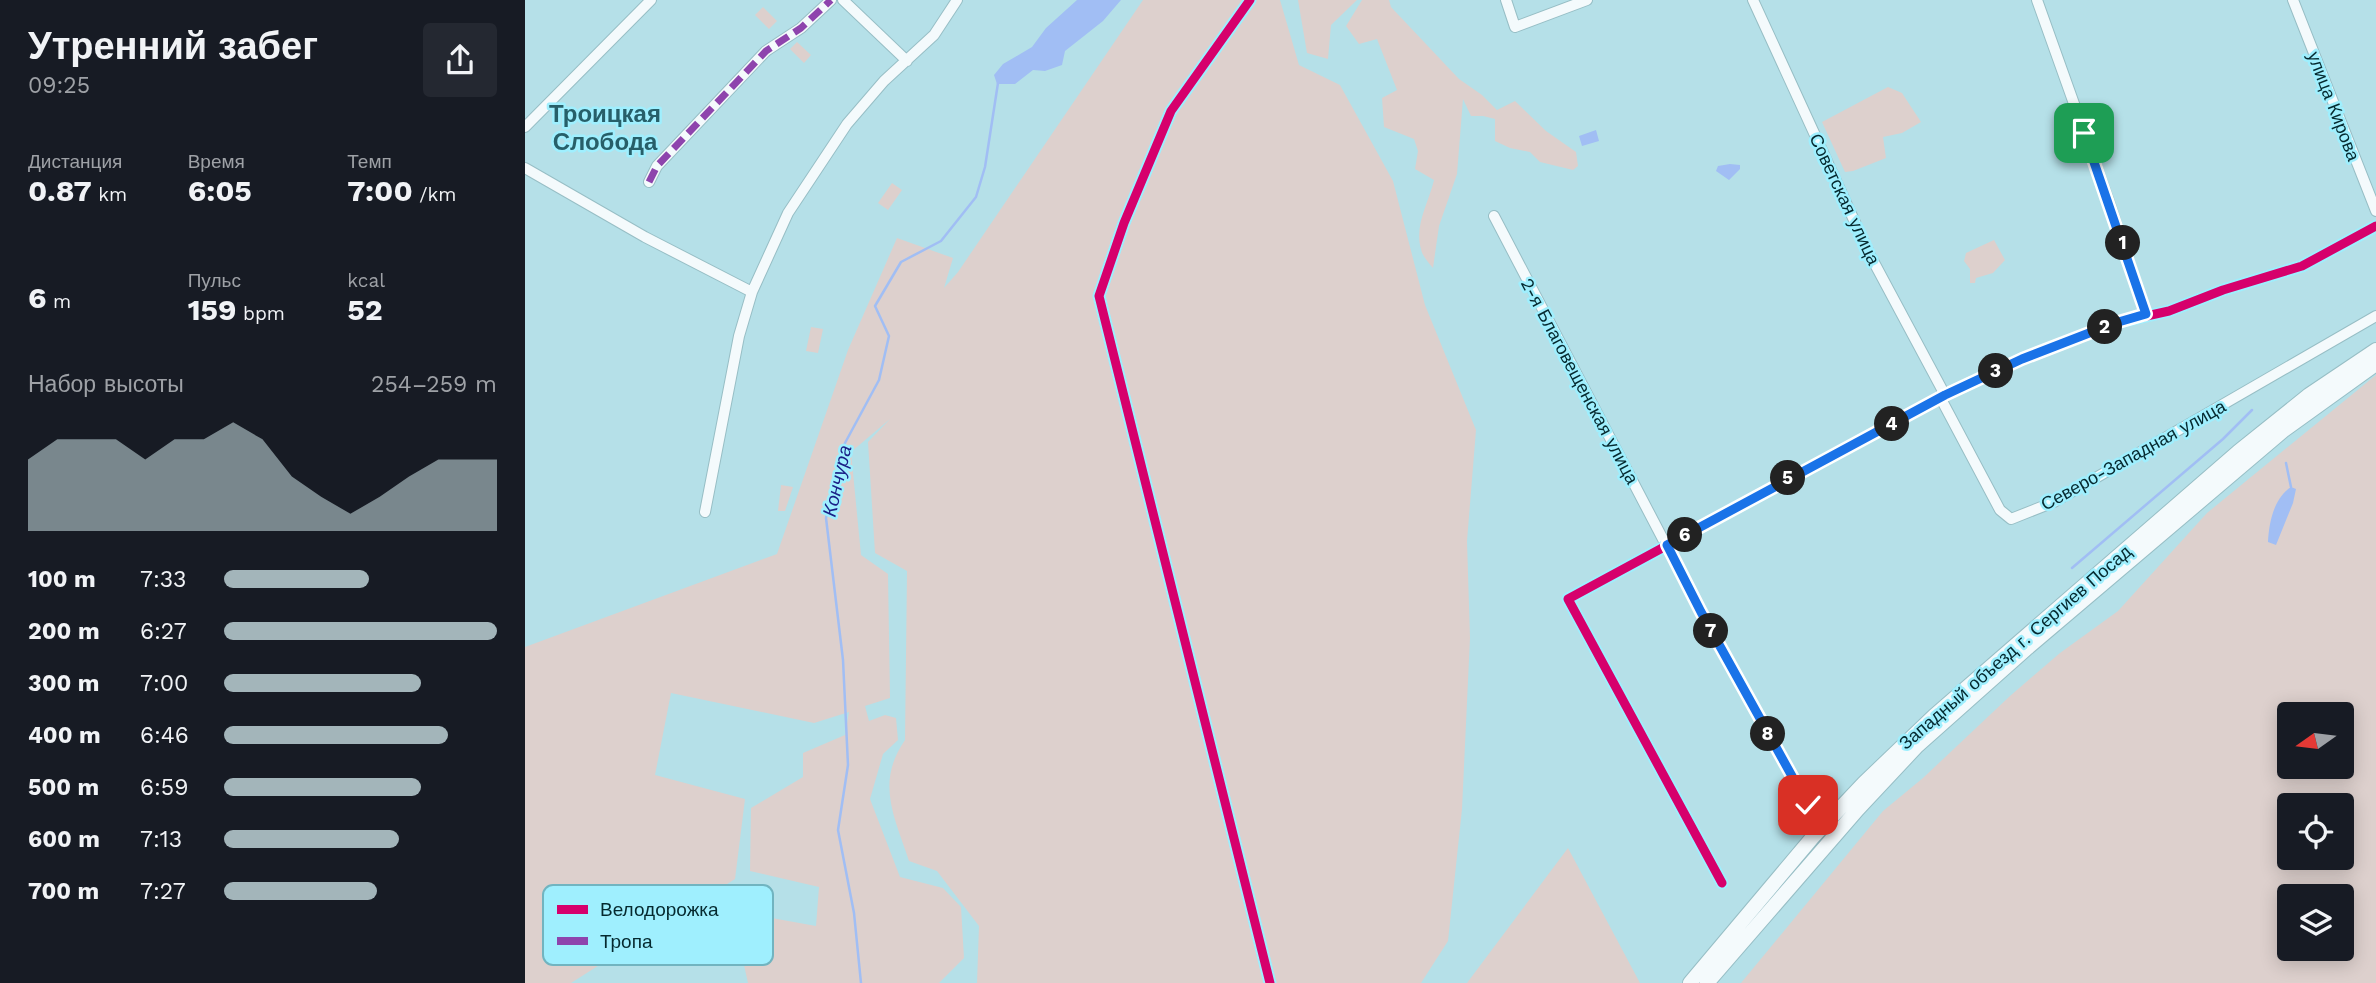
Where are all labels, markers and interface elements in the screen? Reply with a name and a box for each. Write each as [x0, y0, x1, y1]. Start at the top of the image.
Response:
button: share [423, 23, 497, 97]
text: Утренний забег [28, 24, 318, 68]
street label: улица Кирова [2303, 48, 2365, 165]
text: 09:25 [28, 72, 90, 99]
district label: Троицкая Слобода [549, 100, 661, 156]
pin [2054, 103, 2114, 163]
icon: arrive [2065, 114, 2103, 152]
street label: Советская улица [1805, 130, 1885, 269]
text: Дистанция [28, 150, 122, 173]
text: Время [188, 150, 245, 173]
text: Темп [347, 150, 392, 173]
text: 0.87 [28, 173, 92, 208]
text: 6:05 [188, 173, 252, 208]
text: 7:00 [347, 173, 413, 208]
text: km [92, 183, 127, 206]
text: /km [413, 183, 456, 206]
pin: 1 [2105, 226, 2141, 260]
text: 1 [2118, 231, 2127, 254]
text: Пульс [188, 269, 241, 292]
text: kcal [347, 269, 385, 292]
street label: 2-я Благовещенская улица [1517, 274, 1644, 488]
text: 6 [28, 280, 46, 315]
text: m [46, 290, 71, 313]
text: 159 [188, 292, 237, 327]
text: 52 [347, 292, 383, 327]
text: bpm [237, 302, 285, 325]
pin: 2 [2087, 310, 2123, 344]
text: 2 [2099, 315, 2110, 338]
pin: 3 [1979, 354, 2013, 388]
text: 3 [1990, 359, 2001, 382]
text: Набор высоты [28, 371, 184, 398]
text: 254–259 m [371, 371, 497, 398]
street label: Северо-Западная улица [2037, 395, 2230, 515]
pin: 4 [1875, 406, 1909, 442]
text: 4 [1885, 412, 1898, 435]
water label: Кончура [818, 443, 856, 519]
pin: 5 [1771, 461, 1805, 496]
text: 5 [1782, 466, 1793, 489]
pin: 6 [1667, 518, 1703, 552]
text: 6 [1679, 523, 1690, 546]
street label: Западный объезд г. Сергиев Посад [1895, 540, 2136, 754]
text: 100 m [28, 566, 96, 593]
text: 7:33 [140, 566, 187, 593]
pin: 7 [1693, 614, 1729, 648]
text: 200 m [28, 618, 100, 645]
text: 6:27 [140, 618, 187, 645]
text: 7 [1705, 619, 1716, 642]
text: 300 m [28, 670, 99, 697]
text: 7:00 [140, 670, 188, 697]
north arrow [2277, 702, 2354, 779]
map controls [2277, 702, 2354, 961]
pin: 8 [1751, 716, 1785, 752]
text: 400 m [28, 722, 101, 749]
text: 6:46 [140, 722, 189, 749]
text: 8 [1762, 722, 1773, 745]
text: 500 m [28, 774, 99, 801]
text: 6:59 [140, 774, 188, 801]
pin [1778, 775, 1838, 835]
icon: check [1789, 786, 1827, 824]
button: locate [2277, 793, 2354, 870]
text: 600 m [28, 826, 100, 853]
text: 7:13 [140, 826, 182, 853]
text: 700 m [28, 878, 99, 905]
text: 7:27 [140, 878, 186, 905]
button: layers [2277, 884, 2354, 961]
legend [543, 885, 773, 965]
text: Велодорожка [600, 898, 719, 921]
text: Тропа [600, 930, 653, 953]

